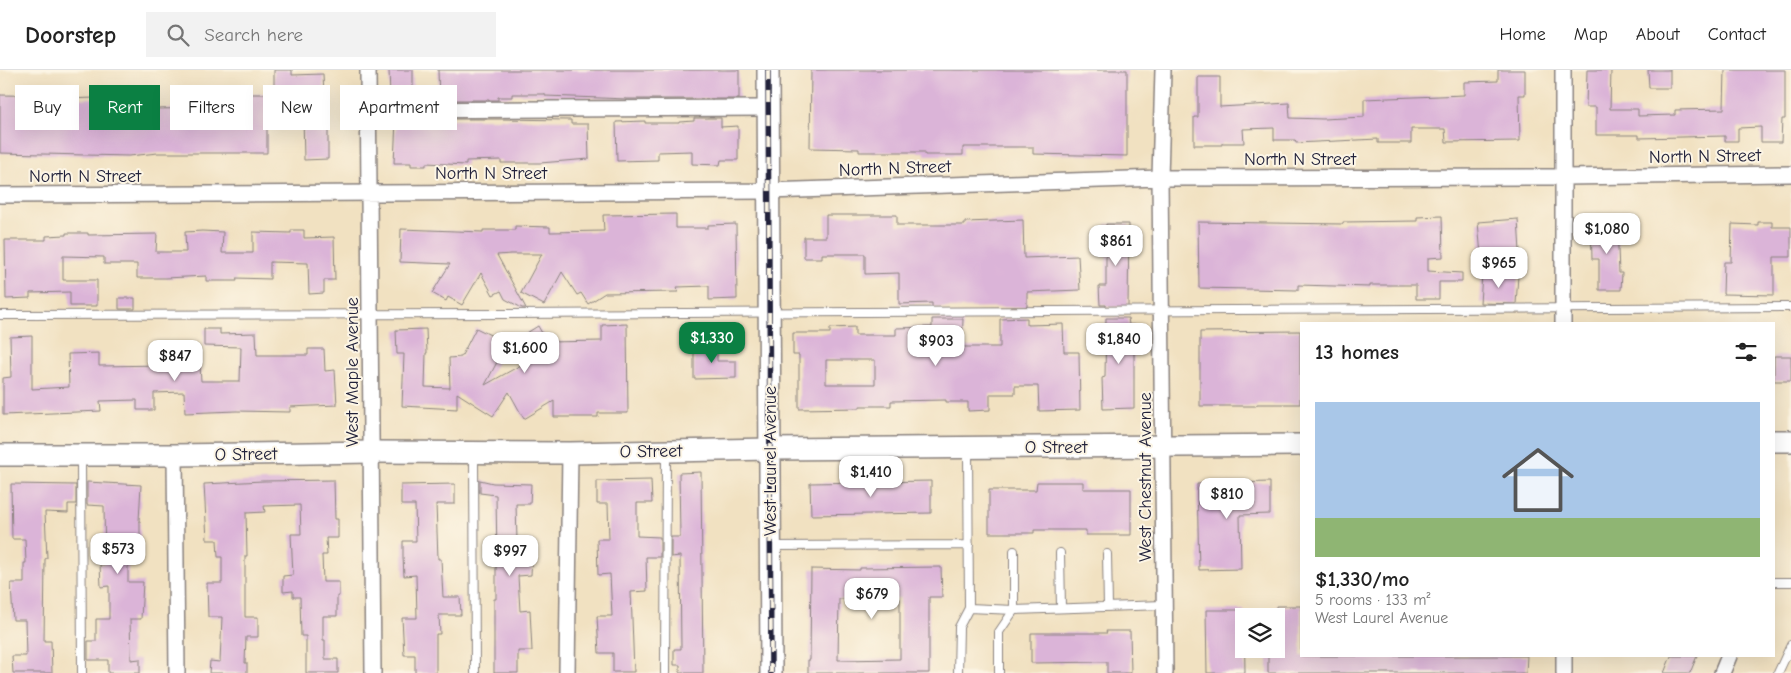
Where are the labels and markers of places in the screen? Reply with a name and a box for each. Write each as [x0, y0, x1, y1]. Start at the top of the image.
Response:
pin: $1,080 [1566, 212, 1648, 255]
pin: $861 [1086, 224, 1146, 267]
pin: $965 [1469, 246, 1529, 289]
pin: $1,330 [671, 322, 753, 364]
pin: $1,840 [1078, 322, 1160, 365]
pin: $903 [906, 324, 966, 367]
pin: $1,600 [484, 332, 566, 374]
pin: $847 [145, 340, 205, 382]
pin: $1,410 [830, 456, 912, 498]
pin: $810 [1197, 478, 1257, 520]
pin: $573 [88, 532, 148, 575]
pin: $997 [480, 534, 540, 577]
pin: $679 [842, 578, 902, 620]

